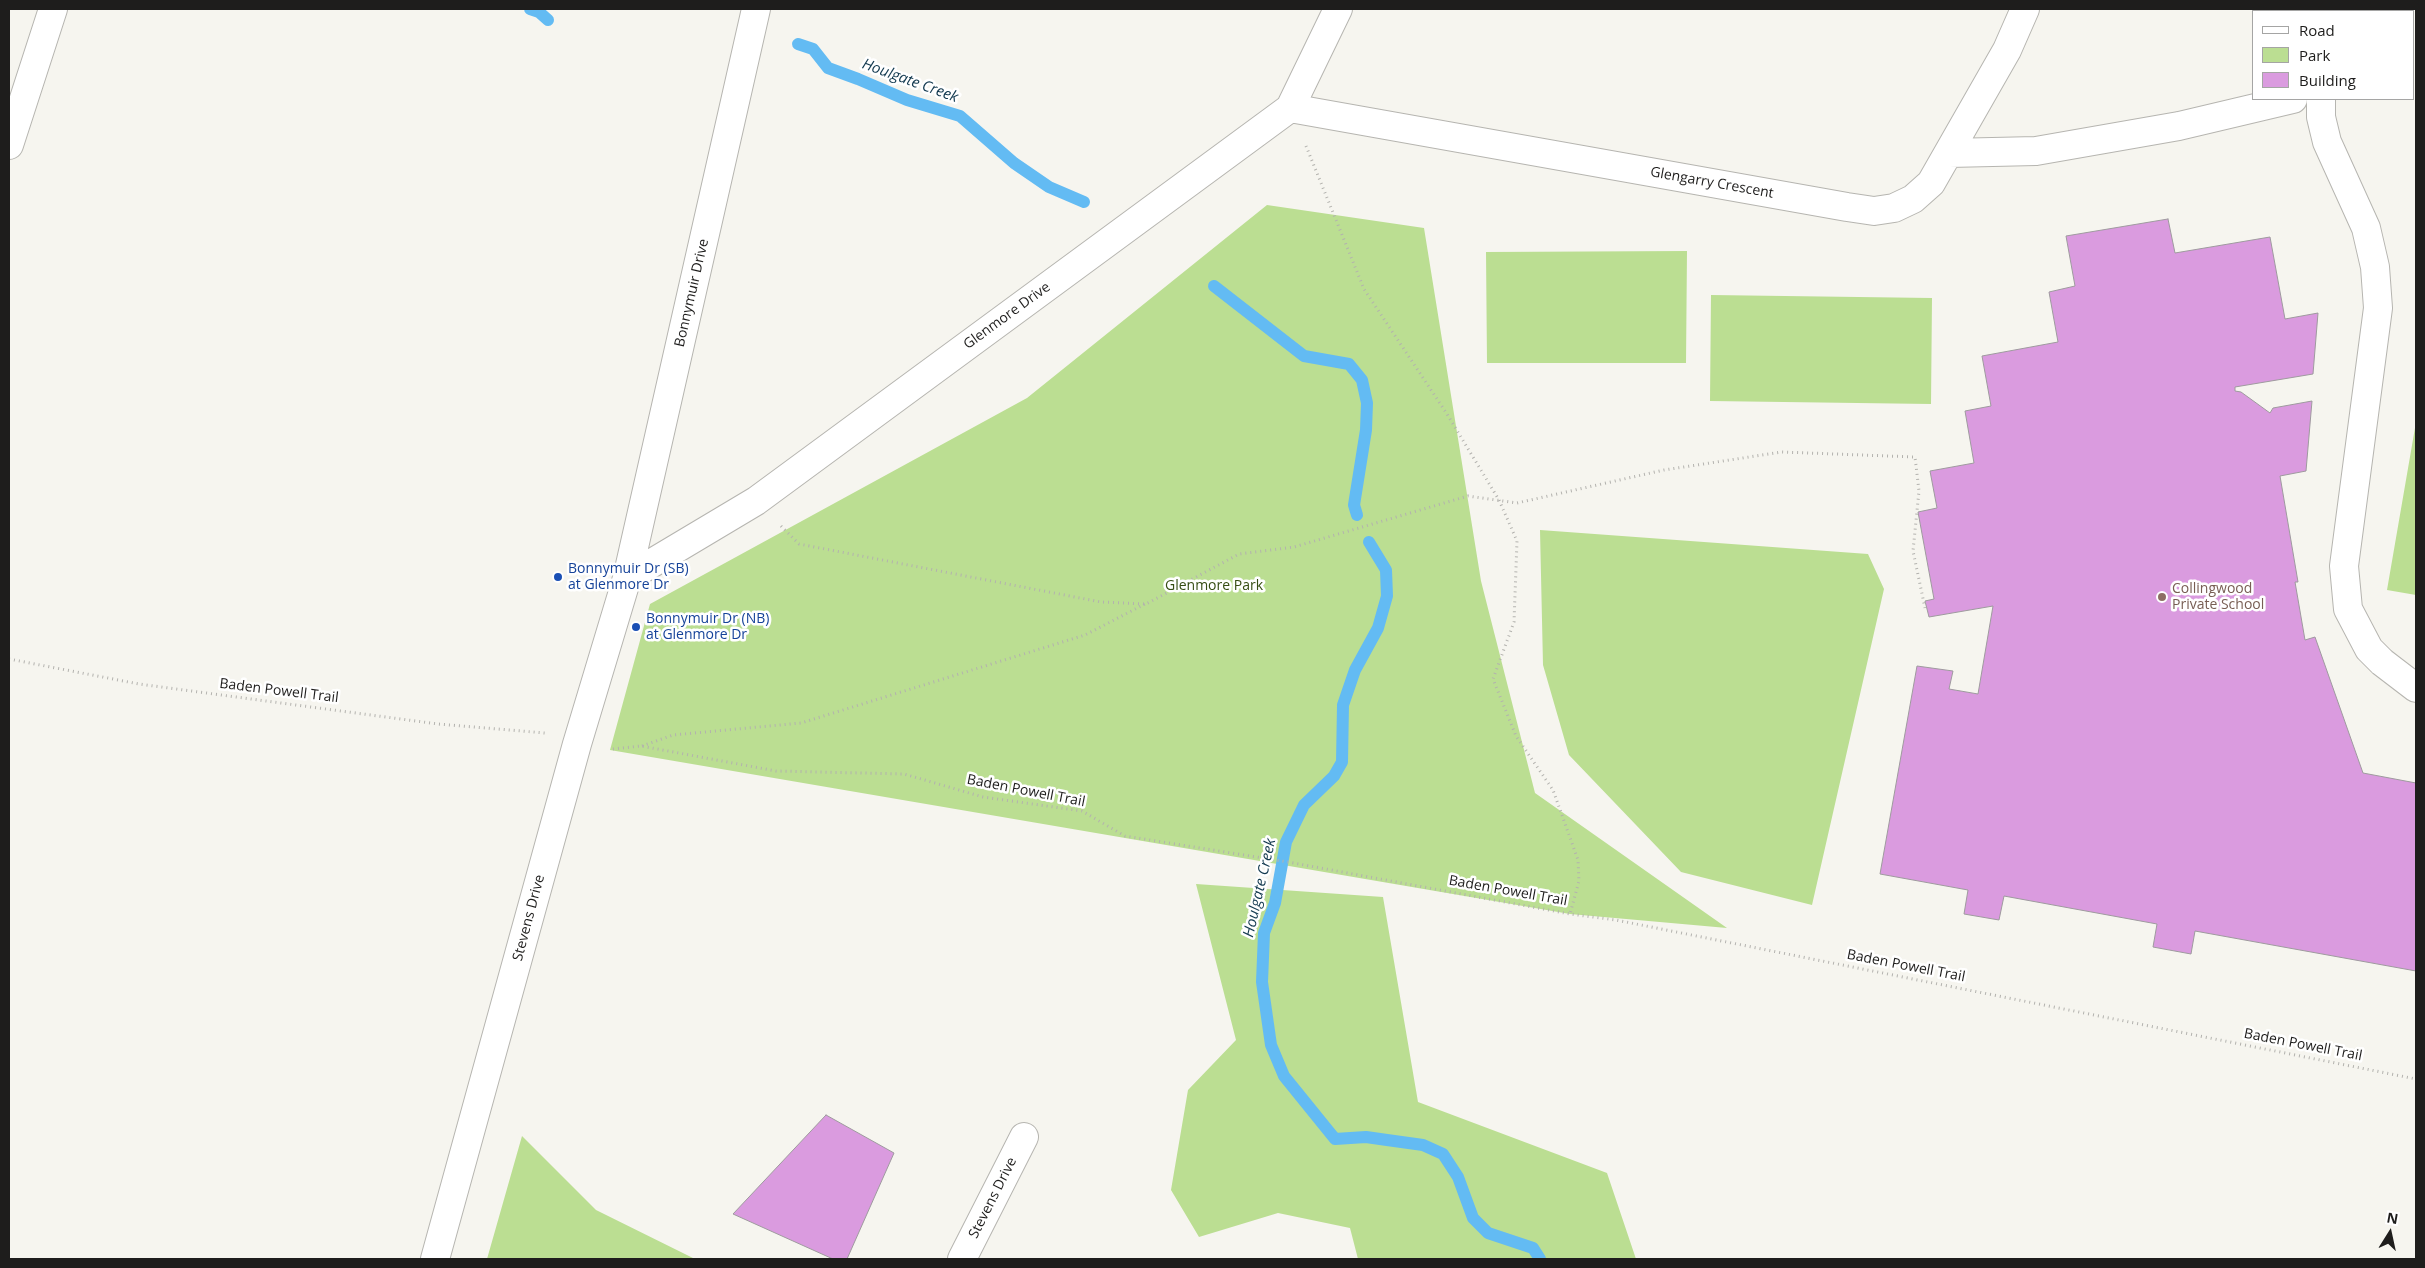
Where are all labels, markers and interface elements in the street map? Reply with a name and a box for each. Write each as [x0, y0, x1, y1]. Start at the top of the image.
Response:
legend [2252, 10, 2415, 100]
text: Road [2299, 20, 2335, 40]
text: Park [2299, 45, 2330, 65]
water label: Houlgate Creek [860, 55, 960, 107]
text: Building [2299, 70, 2356, 90]
street label: Glengarry Crescent [1649, 164, 1775, 202]
street label: Bonnymuir Drive [671, 237, 713, 349]
street label: Glenmore Drive [960, 279, 1054, 353]
place label: Bonnymuir Dr (SB) at Glenmore Dr [568, 561, 689, 594]
marker: Bonnymuir Dr (SB) at Glenmore Dr [552, 571, 564, 583]
park label: Glenmore Park [1165, 578, 1263, 594]
place label: Collingwood Private School [2172, 581, 2264, 614]
marker: Collingwood Private School [2156, 591, 2168, 603]
place label: Bonnymuir Dr (NB) at Glenmore Dr [646, 611, 769, 644]
marker: Bonnymuir Dr (NB) at Glenmore Dr [630, 621, 642, 633]
street label: Baden Powell Trail [218, 675, 340, 707]
street label: Baden Powell Trail [965, 771, 1087, 811]
water label: Houlgate Creek [1240, 837, 1280, 939]
street label: Baden Powell Trail [1447, 872, 1569, 910]
street label: Stevens Drive [509, 873, 549, 963]
street label: Baden Powell Trail [1845, 946, 1967, 986]
street label: Baden Powell Trail [2242, 1025, 2364, 1065]
street label: Stevens Drive [965, 1155, 1021, 1241]
text: N [2385, 1207, 2400, 1228]
north arrow [2365, 1208, 2415, 1258]

